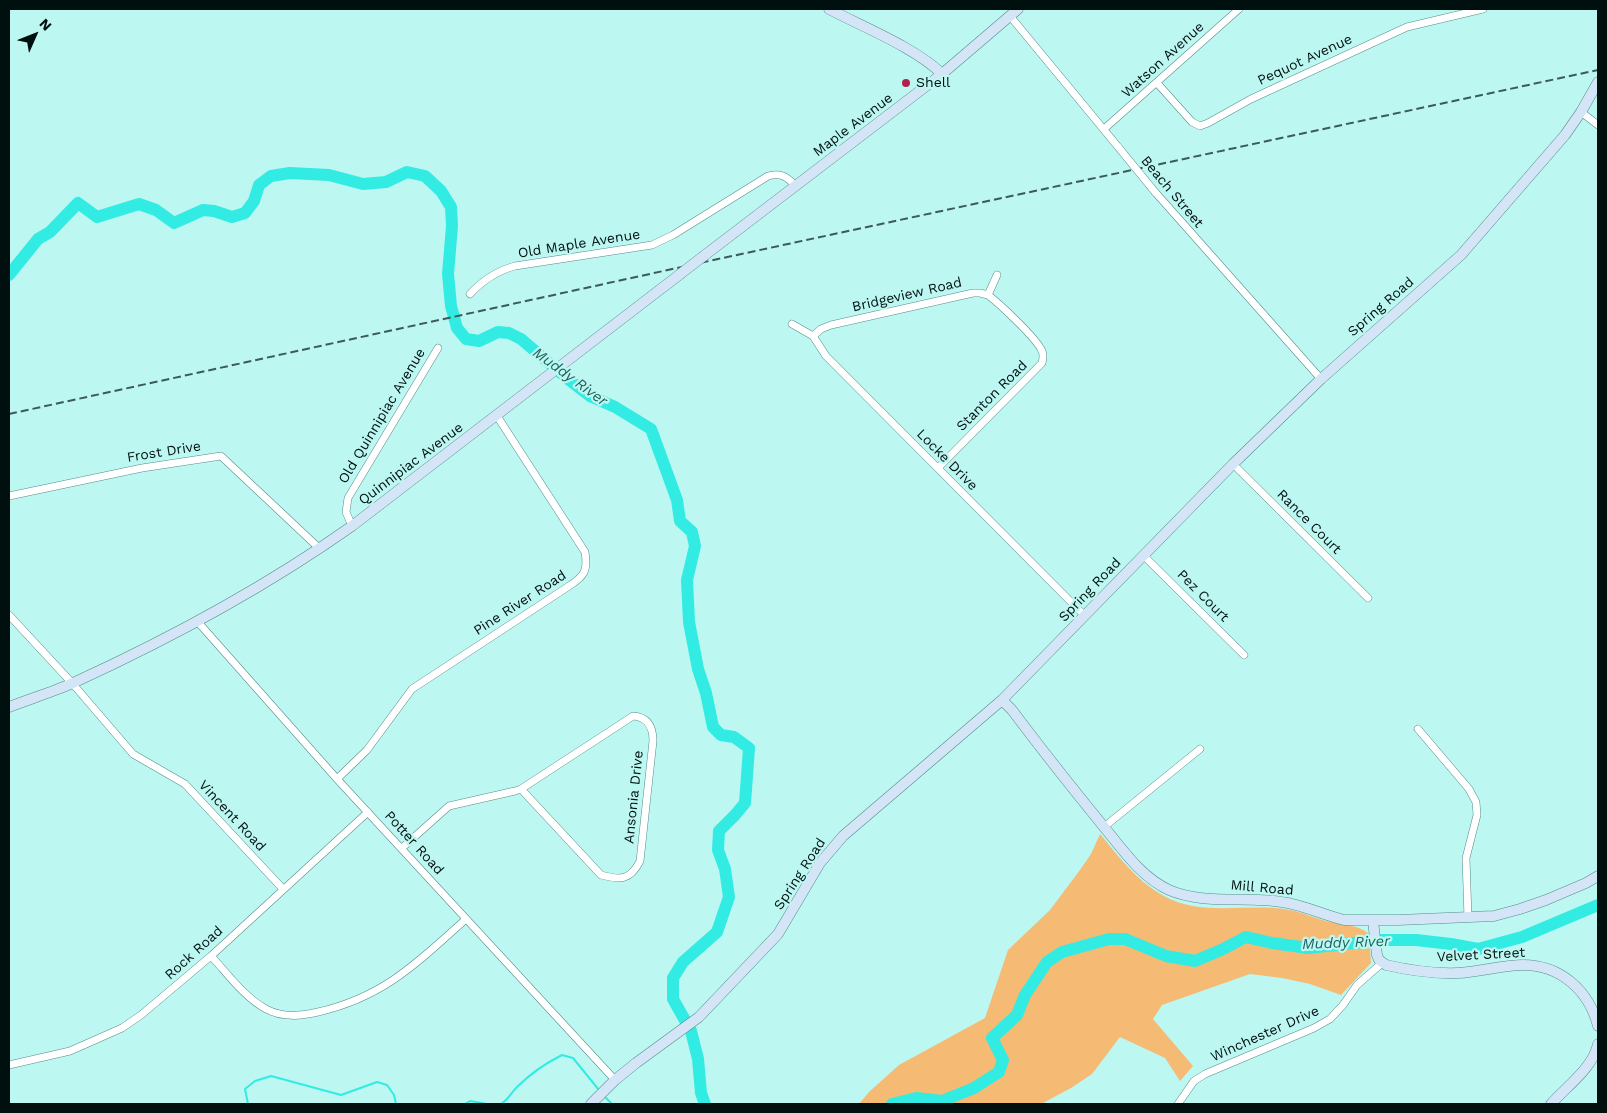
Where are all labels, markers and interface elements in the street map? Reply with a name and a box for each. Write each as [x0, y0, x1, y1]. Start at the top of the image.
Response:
north arrow [10, 10, 60, 60]
text: N [36, 15, 55, 34]
street label: Watson Avenue [1118, 19, 1208, 101]
street label: Pequot Avenue [1255, 31, 1355, 89]
place label: Shell [916, 75, 950, 91]
marker: Shell [900, 77, 912, 89]
street label: Maple Avenue [810, 90, 896, 160]
street label: Beach Street [1137, 153, 1207, 231]
street label: Old Maple Avenue [517, 226, 641, 262]
street label: Bridgeview Road [850, 274, 964, 316]
street label: Spring Road [1344, 274, 1418, 340]
water label: Muddy River [529, 344, 611, 410]
street label: Old Quinnipiac Avenue [335, 345, 429, 487]
street label: Stanton Road [953, 357, 1031, 435]
street label: Quinnipiac Avenue [355, 419, 467, 509]
street label: Locke Drive [913, 426, 981, 494]
street label: Frost Drive [126, 438, 202, 466]
street label: Rance Court [1273, 486, 1345, 558]
street label: Spring Road [1055, 555, 1125, 625]
street label: Pine River Road [471, 567, 569, 639]
street label: Pez Court [1174, 567, 1232, 625]
street label: Ansonia Drive [621, 750, 647, 844]
street label: Vincent Road [195, 777, 269, 855]
street label: Potter Road [381, 808, 447, 878]
street label: Spring Road [771, 835, 829, 913]
street label: Mill Road [1230, 877, 1294, 899]
street label: Rock Road [162, 923, 226, 983]
water label: Muddy River [1302, 932, 1390, 954]
street label: Velvet Street [1436, 944, 1526, 966]
street label: Winchester Drive [1208, 1003, 1322, 1065]

